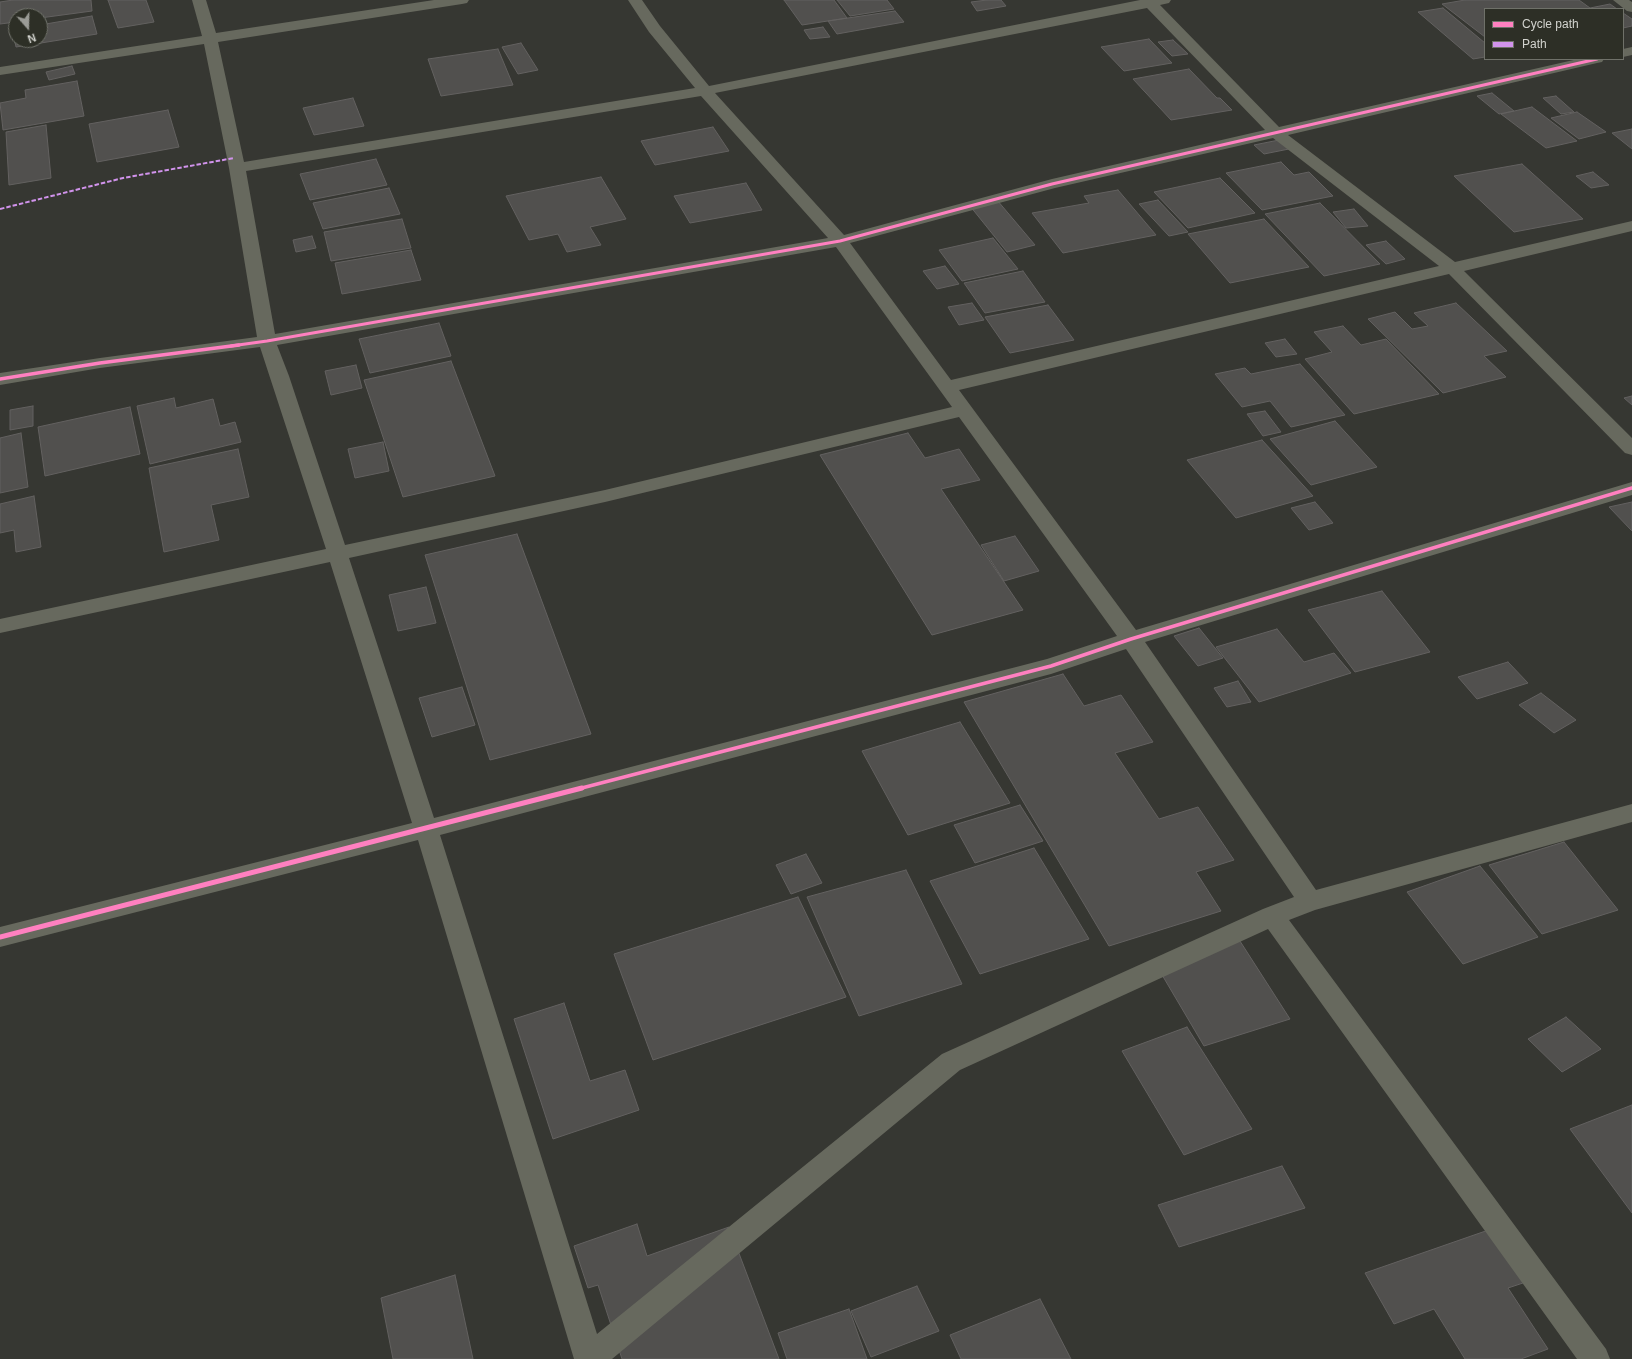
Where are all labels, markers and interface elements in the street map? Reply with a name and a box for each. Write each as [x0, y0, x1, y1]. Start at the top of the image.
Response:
north arrow [8, 8, 48, 48]
legend [1484, 8, 1624, 60]
text: Cycle path [1522, 17, 1579, 31]
text: N [26, 31, 38, 45]
text: Path [1522, 37, 1547, 51]

